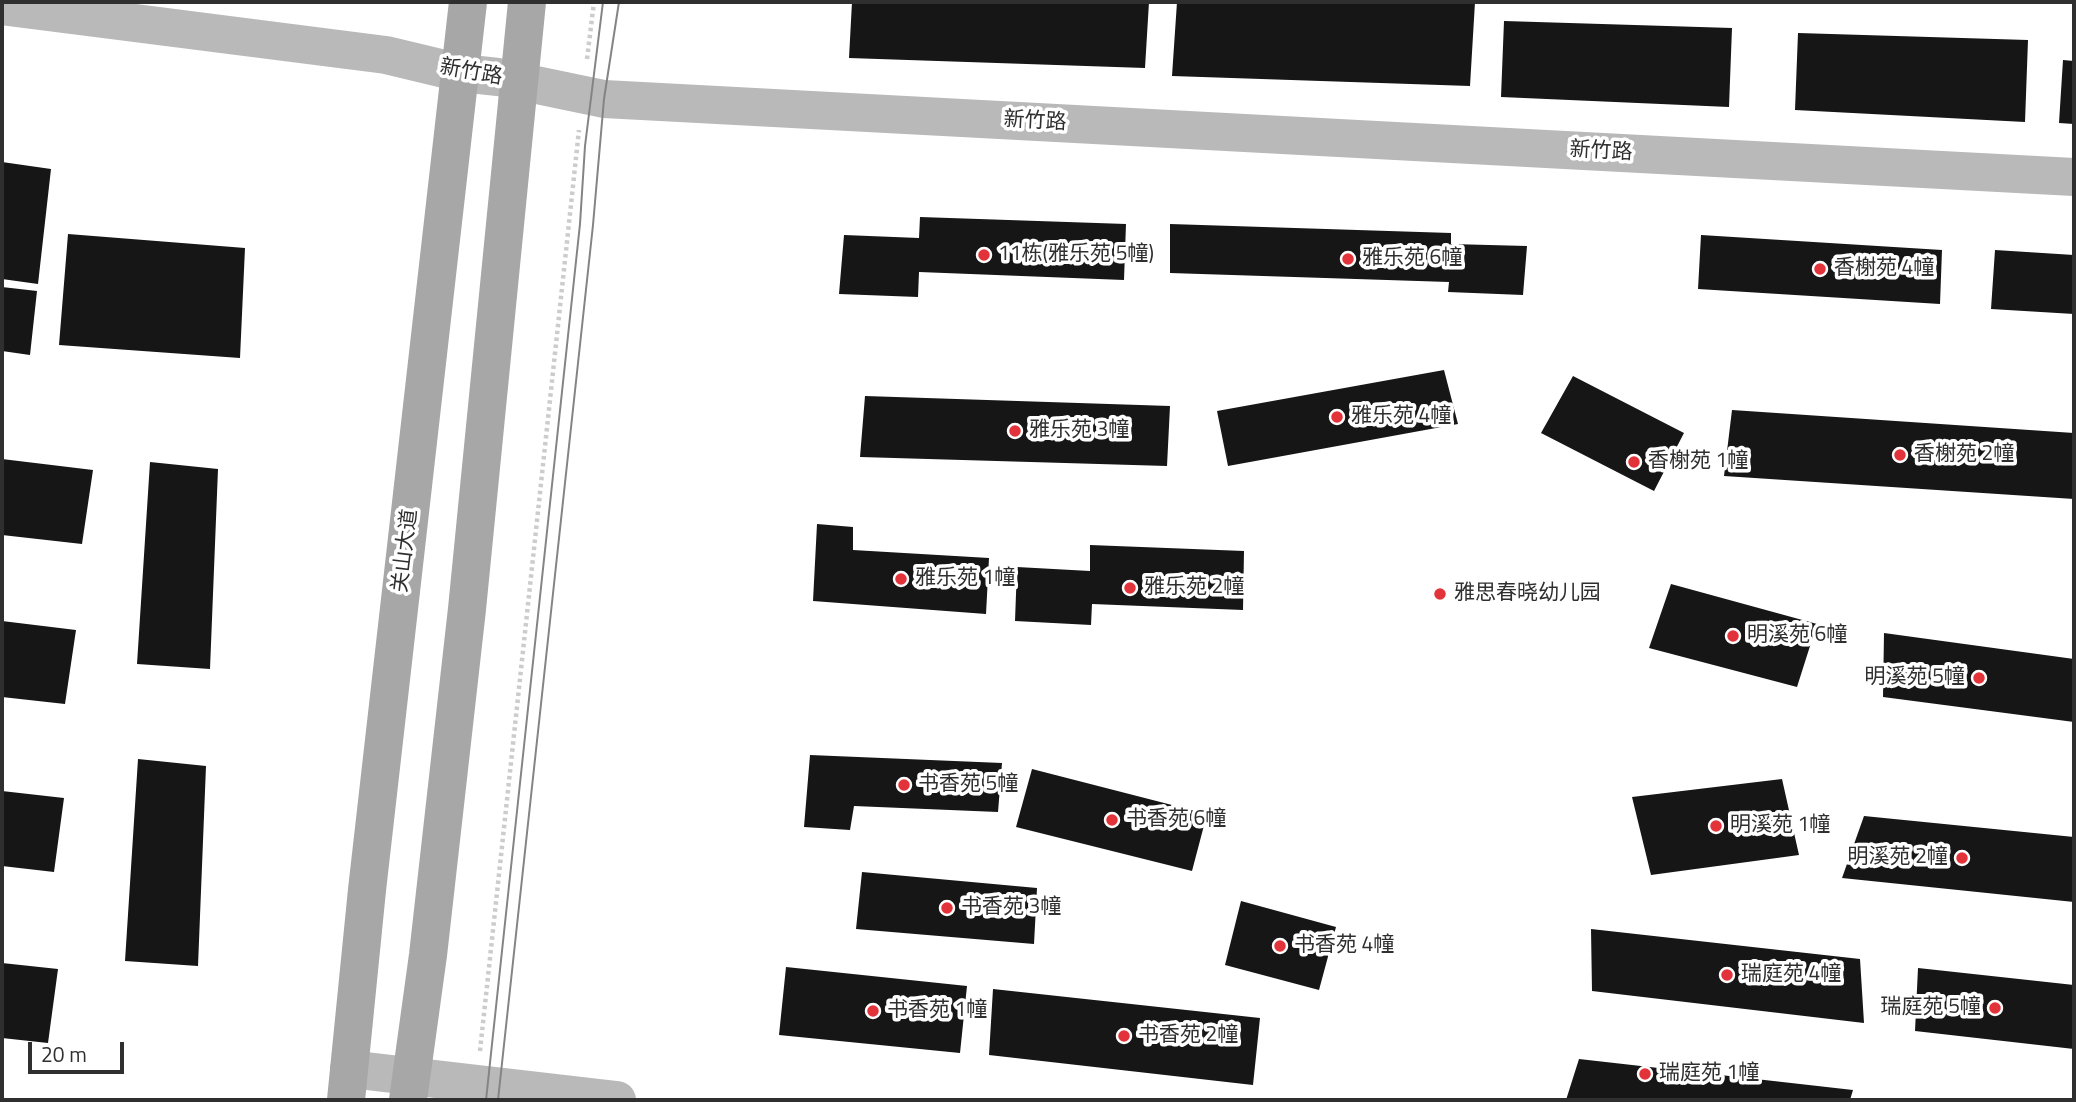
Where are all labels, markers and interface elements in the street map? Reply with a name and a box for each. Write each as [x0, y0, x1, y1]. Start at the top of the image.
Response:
street label: 新竹路 [438, 55, 504, 91]
street label: 新竹路 [1003, 108, 1067, 136]
street label: 新竹路 [1569, 138, 1633, 166]
place label: 11栋(雅乐苑 5幢) [998, 242, 1154, 268]
place label: 雅乐苑 6幢 [1362, 246, 1462, 272]
marker: 11栋(雅乐苑 5幢) [976, 247, 992, 263]
marker: 雅乐苑 6幢 [1340, 251, 1356, 267]
place label: 香榭苑 4幢 [1834, 256, 1934, 282]
marker: 香榭苑 4幢 [1812, 261, 1828, 277]
place label: 雅乐苑 4幢 [1351, 404, 1451, 430]
marker: 雅乐苑 4幢 [1329, 409, 1345, 425]
place label: 雅乐苑 3幢 [1029, 418, 1129, 444]
marker: 雅乐苑 3幢 [1007, 423, 1023, 439]
place label: 香榭苑 2幢 [1914, 442, 2014, 468]
marker: 香榭苑 2幢 [1892, 447, 1908, 463]
place label: 香榭苑 1幢 [1648, 449, 1748, 475]
marker: 香榭苑 1幢 [1626, 454, 1642, 470]
street label: 关山大道 [388, 508, 424, 594]
place label: 雅乐苑 1幢 [915, 566, 1015, 592]
marker: 雅乐苑 1幢 [893, 571, 909, 587]
place label: 雅乐苑 2幢 [1144, 575, 1244, 601]
marker: 雅乐苑 2幢 [1122, 580, 1138, 596]
place label: 雅思春晓幼儿园 [1454, 581, 1601, 607]
marker: 雅思春晓幼儿园 [1432, 586, 1448, 602]
place label: 明溪苑 6幢 [1747, 623, 1847, 649]
marker: 明溪苑 6幢 [1725, 628, 1741, 644]
place label: 明溪苑 5幢 [1865, 665, 1965, 691]
marker: 明溪苑 5幢 [1971, 670, 1987, 686]
place label: 书香苑 5幢 [918, 772, 1018, 798]
marker: 书香苑 5幢 [896, 777, 912, 793]
place label: 书香苑 6幢 [1126, 807, 1226, 833]
marker: 书香苑 6幢 [1104, 812, 1120, 828]
place label: 明溪苑 1幢 [1730, 813, 1830, 839]
marker: 明溪苑 1幢 [1708, 818, 1724, 834]
place label: 明溪苑 2幢 [1848, 845, 1948, 871]
marker: 明溪苑 2幢 [1954, 850, 1970, 866]
place label: 书香苑 3幢 [961, 895, 1061, 921]
marker: 书香苑 3幢 [939, 900, 955, 916]
place label: 书香苑 4幢 [1294, 933, 1394, 959]
marker: 书香苑 4幢 [1272, 938, 1288, 954]
place label: 瑞庭苑 4幢 [1741, 962, 1841, 988]
marker: 瑞庭苑 4幢 [1719, 967, 1735, 983]
place label: 瑞庭苑 5幢 [1881, 995, 1981, 1021]
place label: 书香苑 1幢 [887, 998, 987, 1024]
marker: 瑞庭苑 5幢 [1987, 1000, 2003, 1016]
marker: 书香苑 1幢 [865, 1003, 881, 1019]
place label: 书香苑 2幢 [1138, 1023, 1238, 1049]
scale bar [32, 1028, 128, 1072]
marker: 书香苑 2幢 [1116, 1028, 1132, 1044]
text: 20 m [41, 1038, 87, 1070]
place label: 瑞庭苑 1幢 [1659, 1061, 1759, 1087]
marker: 瑞庭苑 1幢 [1637, 1066, 1653, 1082]

